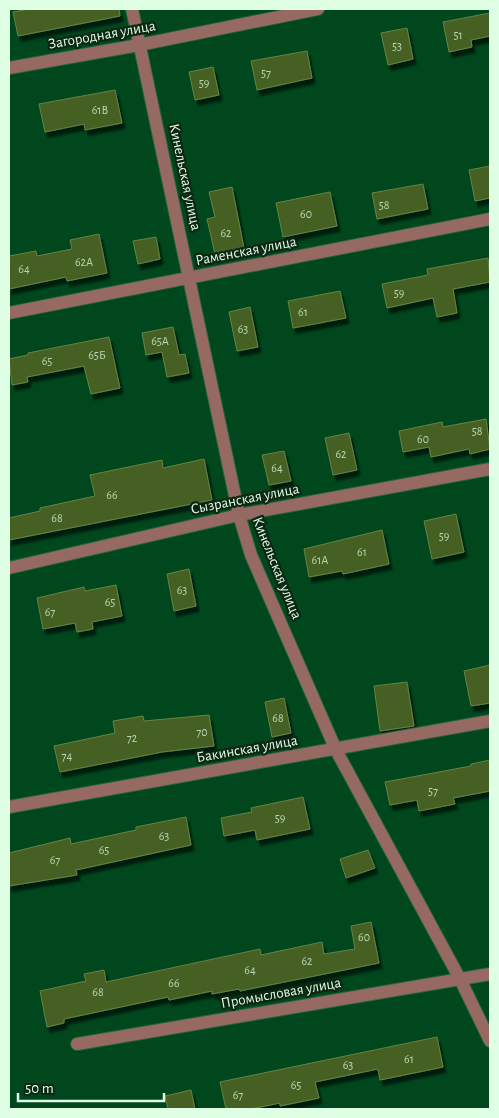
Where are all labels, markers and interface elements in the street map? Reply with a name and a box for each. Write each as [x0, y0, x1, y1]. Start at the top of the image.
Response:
street label: Загородная улица [47, 18, 157, 52]
house number: 51 [453, 29, 463, 41]
house number: 53 [392, 40, 402, 52]
house number: 57 [261, 67, 271, 79]
house number: 59 [199, 77, 210, 89]
house number: 61В [92, 104, 108, 116]
street label: Кинельская улица [166, 122, 204, 232]
house number: 58 [379, 199, 390, 211]
house number: 60 [300, 208, 312, 220]
house number: 62 [220, 227, 232, 239]
street label: Раменская улица [194, 234, 298, 268]
house number: 62А [75, 256, 93, 268]
house number: 64 [18, 263, 30, 275]
house number: 59 [394, 287, 405, 299]
house number: 61 [298, 306, 308, 318]
house number: 63 [238, 323, 248, 335]
house number: 65А [151, 335, 169, 347]
house number: 65Б [88, 349, 106, 361]
house number: 65 [42, 355, 52, 367]
house number: 58 [472, 425, 483, 437]
house number: 60 [417, 433, 429, 445]
house number: 62 [335, 448, 347, 460]
house number: 64 [271, 462, 283, 474]
street label: Сызранская улица [190, 481, 301, 517]
house number: 66 [106, 489, 118, 501]
house number: 68 [51, 512, 63, 524]
street label: Кинельская улица [250, 515, 304, 621]
house number: 59 [439, 530, 450, 542]
house number: 61 [357, 546, 367, 558]
house number: 61А [312, 554, 328, 566]
house number: 63 [177, 584, 187, 596]
house number: 65 [105, 596, 115, 608]
house number: 67 [45, 606, 55, 618]
house number: 68 [272, 712, 284, 724]
house number: 70 [196, 726, 208, 738]
house number: 72 [127, 732, 138, 744]
street label: Бакинская улица [195, 733, 299, 765]
house number: 74 [62, 750, 73, 762]
house number: 57 [428, 785, 438, 797]
house number: 59 [275, 812, 286, 824]
house number: 63 [159, 830, 169, 842]
house number: 65 [99, 844, 109, 856]
house number: 67 [50, 854, 60, 866]
house number: 60 [358, 931, 370, 943]
house number: 62 [301, 955, 313, 967]
house number: 64 [244, 964, 256, 976]
street label: Промысловая улица [220, 975, 343, 1011]
house number: 66 [168, 977, 180, 989]
house number: 68 [92, 986, 104, 998]
house number: 61 [404, 1053, 414, 1065]
house number: 63 [343, 1059, 353, 1071]
scale bar [18, 1070, 164, 1102]
house number: 65 [291, 1079, 301, 1091]
text: 50 m [25, 1081, 54, 1096]
house number: 67 [233, 1089, 243, 1101]

